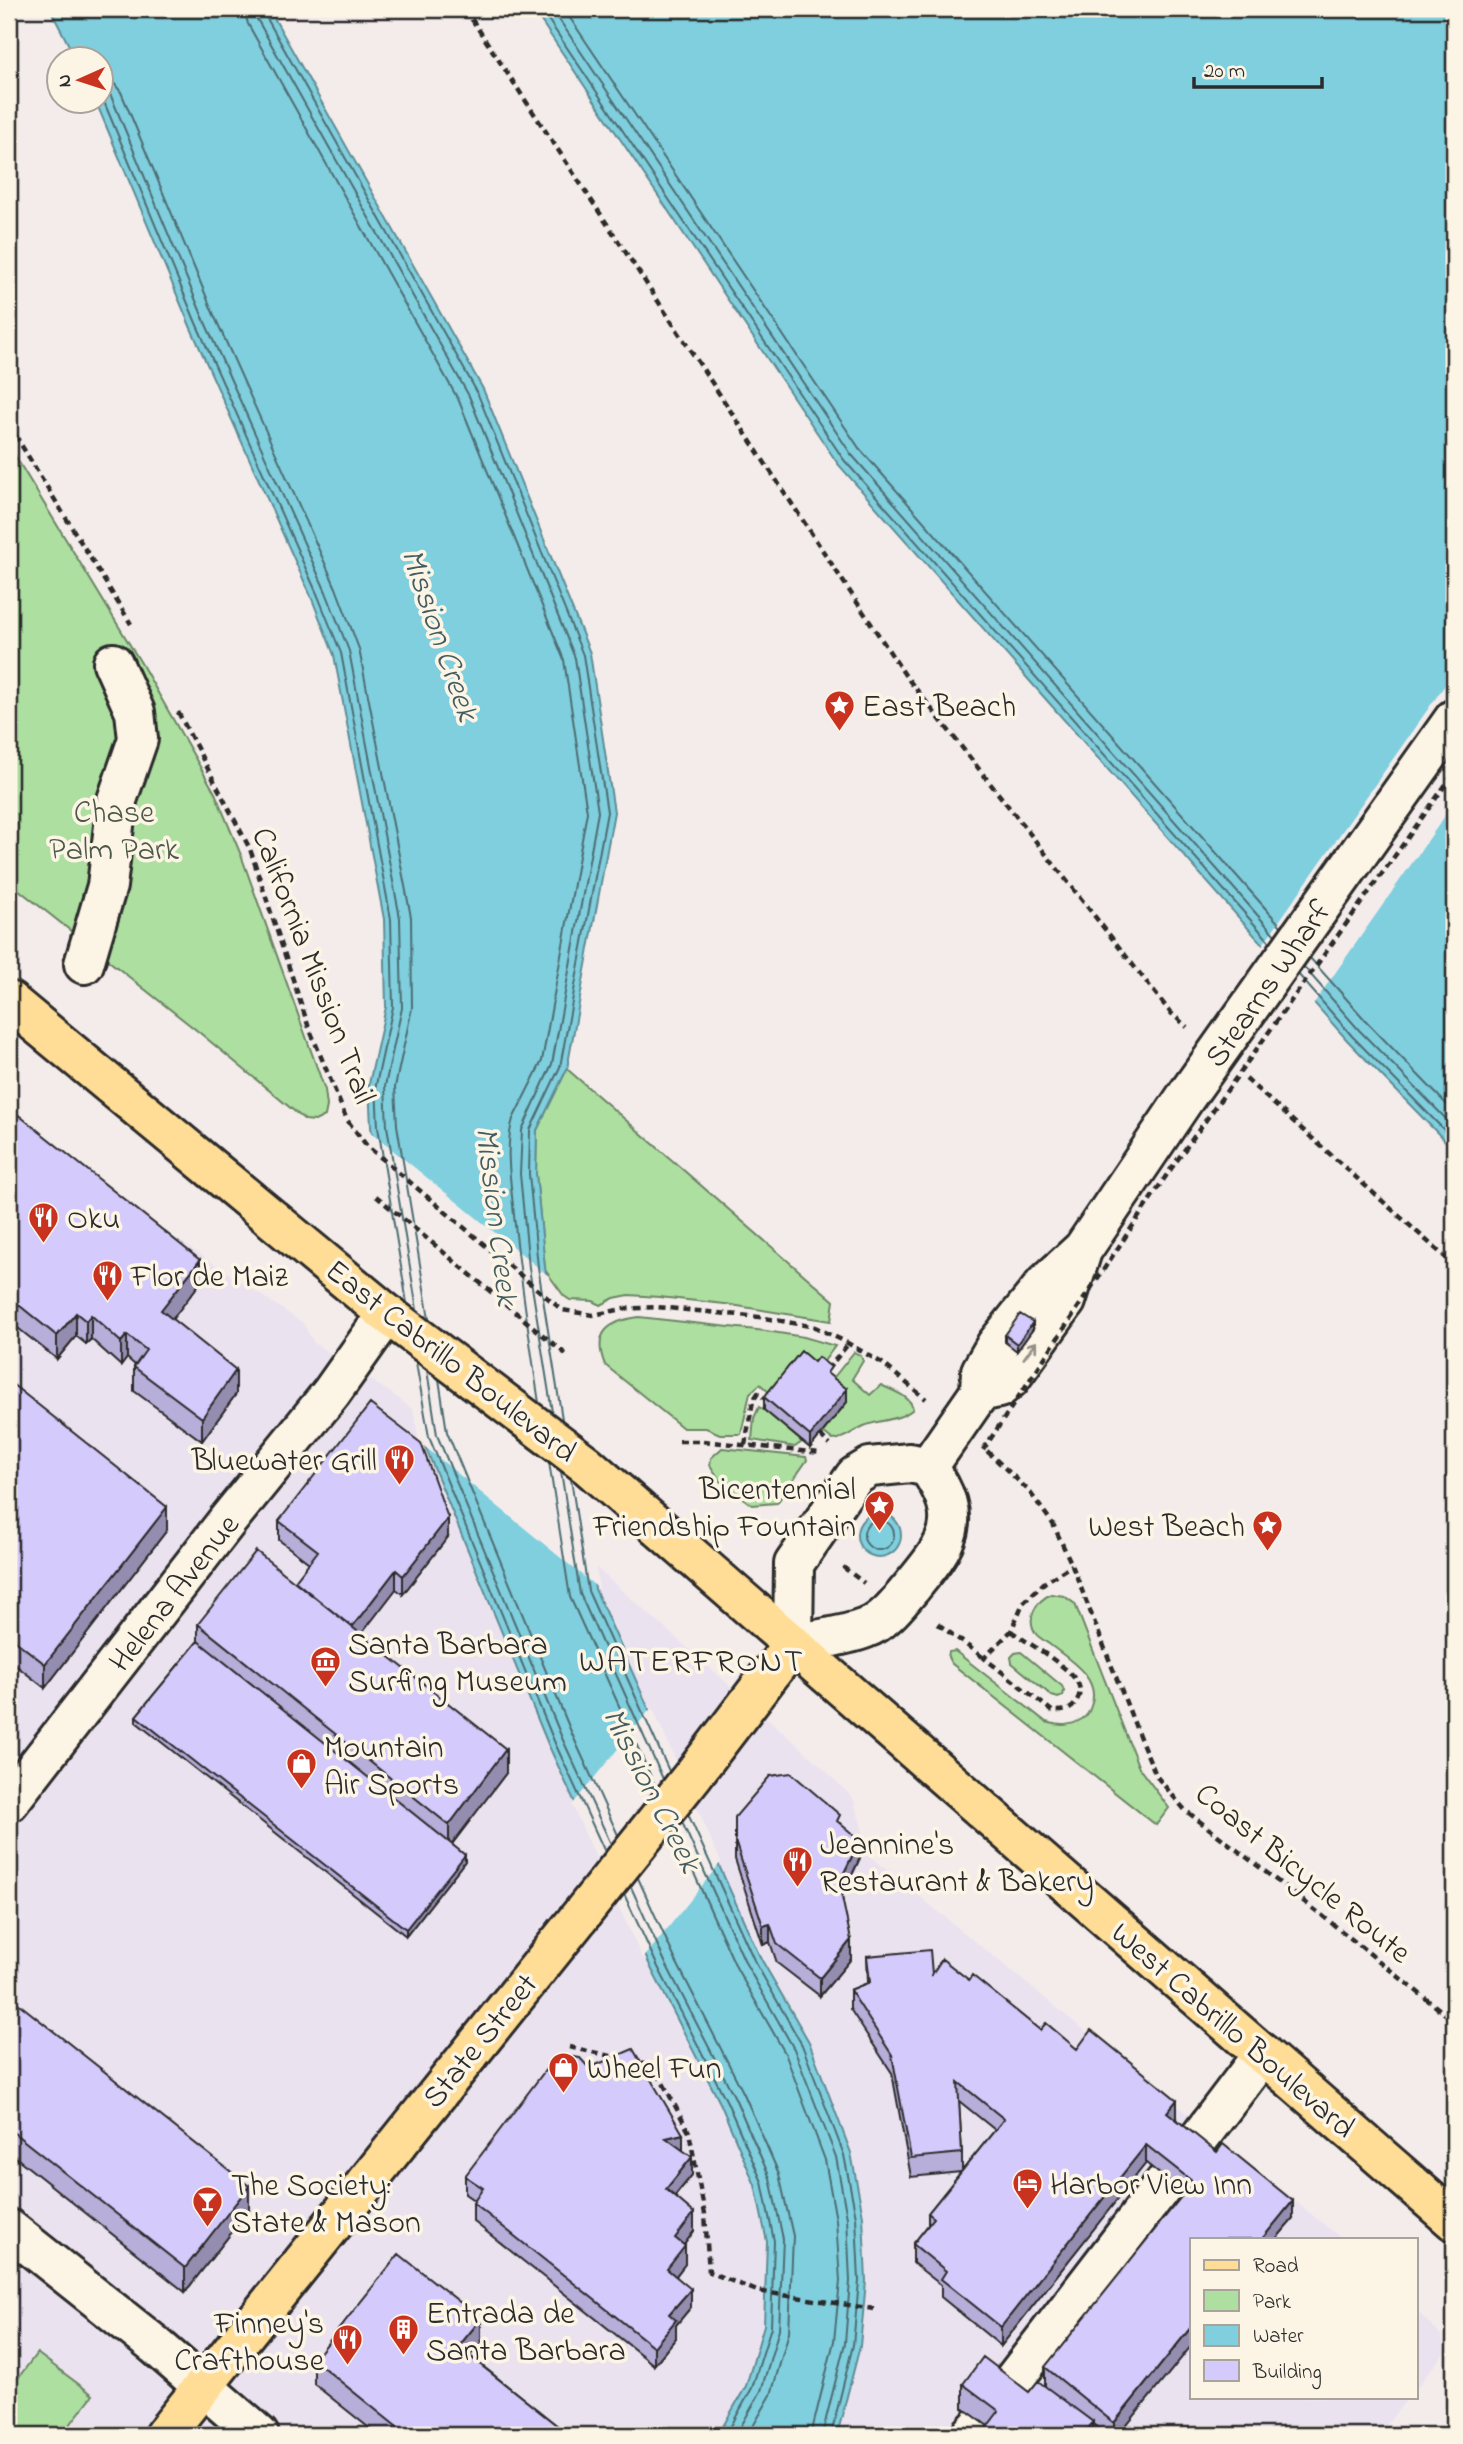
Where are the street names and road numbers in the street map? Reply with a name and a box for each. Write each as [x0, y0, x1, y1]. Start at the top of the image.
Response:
street label: California Mission Trail [237, 821, 386, 1111]
street label: Stearns Wharf [1195, 892, 1345, 1078]
street label: East Cabrillo Boulevard [314, 1249, 586, 1476]
street label: Helena Avenue [99, 1505, 253, 1683]
street label: Coast Bicycle Route [1184, 1773, 1421, 1977]
street label: West Cabrillo Boulevard [1099, 1912, 1364, 2151]
street label: State Street [412, 1964, 551, 2120]

